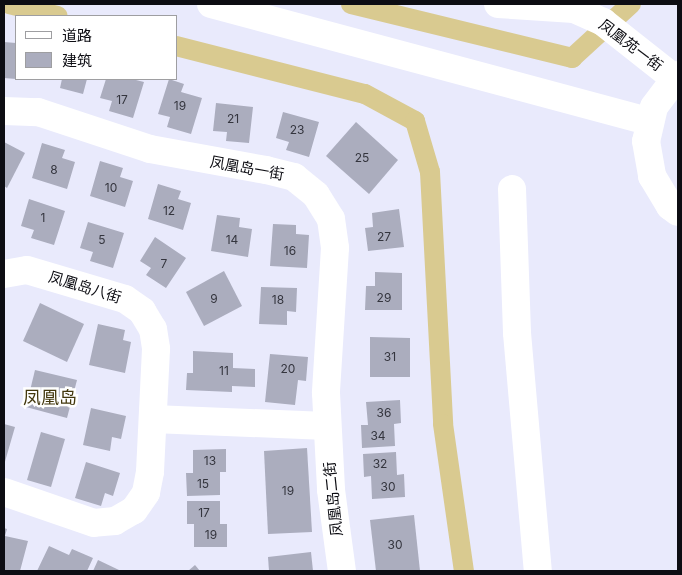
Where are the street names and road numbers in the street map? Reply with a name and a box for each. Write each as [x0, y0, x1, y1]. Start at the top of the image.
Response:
street label: 凤凰苑一街 [596, 15, 666, 75]
street label: 凤凰岛一街 [209, 153, 285, 183]
street label: 凤凰岛八街 [47, 267, 123, 307]
street label: 凤凰岛二街 [320, 461, 346, 537]

